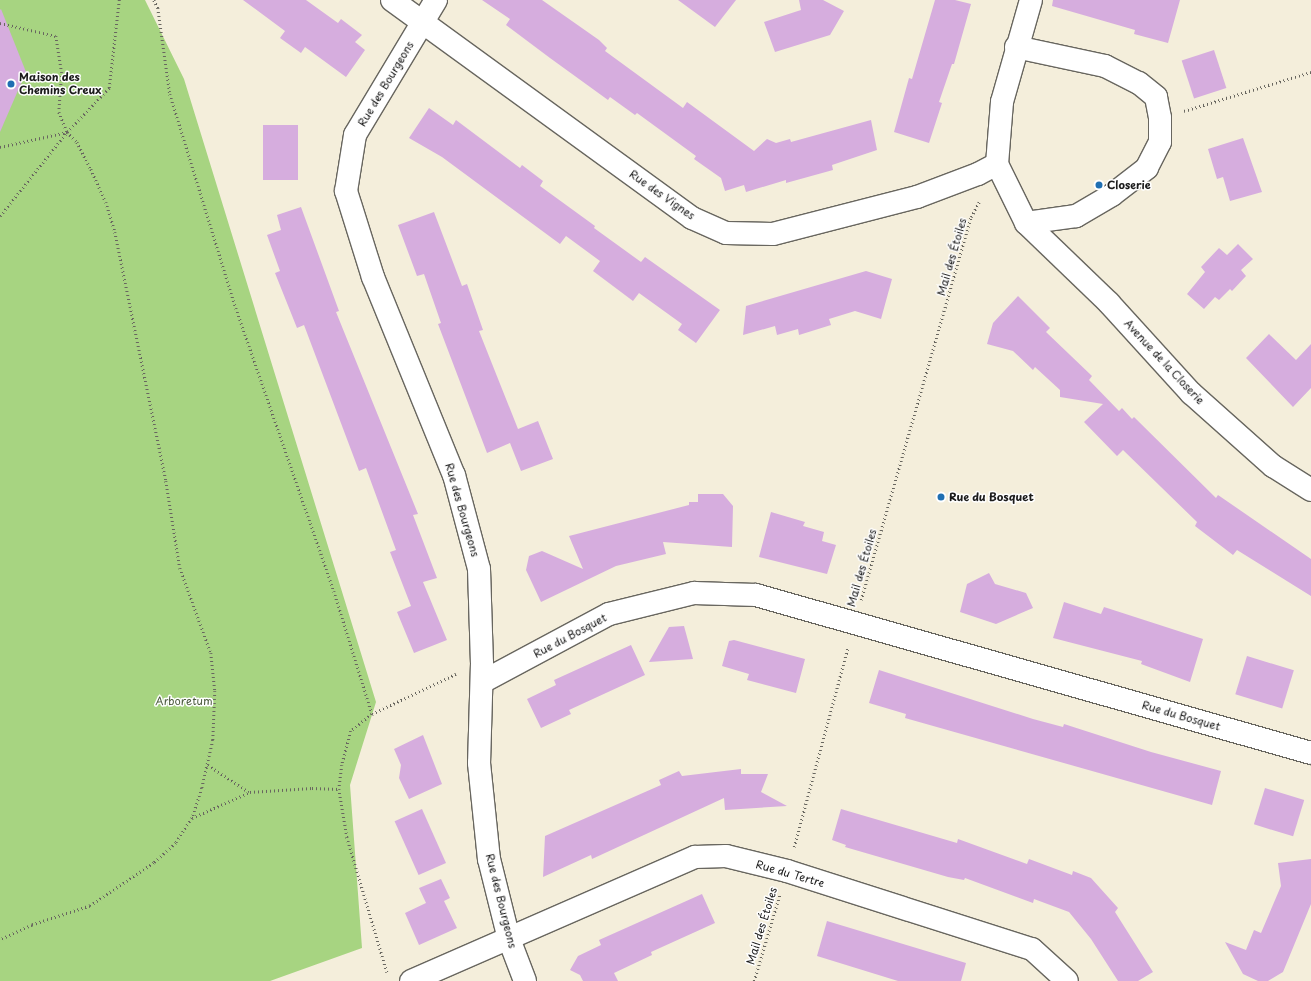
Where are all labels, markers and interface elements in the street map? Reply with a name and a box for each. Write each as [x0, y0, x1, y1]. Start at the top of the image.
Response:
street label: Rue des Bourgeons [355, 38, 417, 130]
place label: Maison des Chemins Creux [19, 71, 101, 97]
marker: Maison des Chemins Creux [6, 79, 16, 89]
street label: Rue des Vignes [626, 167, 698, 223]
place label: Closerie [1107, 178, 1151, 192]
marker: Closerie [1094, 180, 1104, 190]
street label: Mail des Étoiles [934, 216, 970, 298]
street label: Avenue de la Closerie [1121, 316, 1207, 408]
street label: Rue des Bourgeons [442, 461, 482, 559]
place label: Rue du Bosquet [949, 490, 1035, 504]
marker: Rue du Bosquet [936, 492, 946, 502]
street label: Mail des Étoiles [844, 527, 880, 609]
street label: Rue du Bosquet [530, 611, 610, 661]
park label: Arboretum [155, 694, 213, 708]
street label: Rue du Bosquet [1139, 698, 1223, 734]
street label: Rue des Bourgeons [483, 851, 519, 951]
street label: Rue du Tertre [753, 858, 827, 890]
street label: Mail des Étoiles [744, 885, 780, 967]

